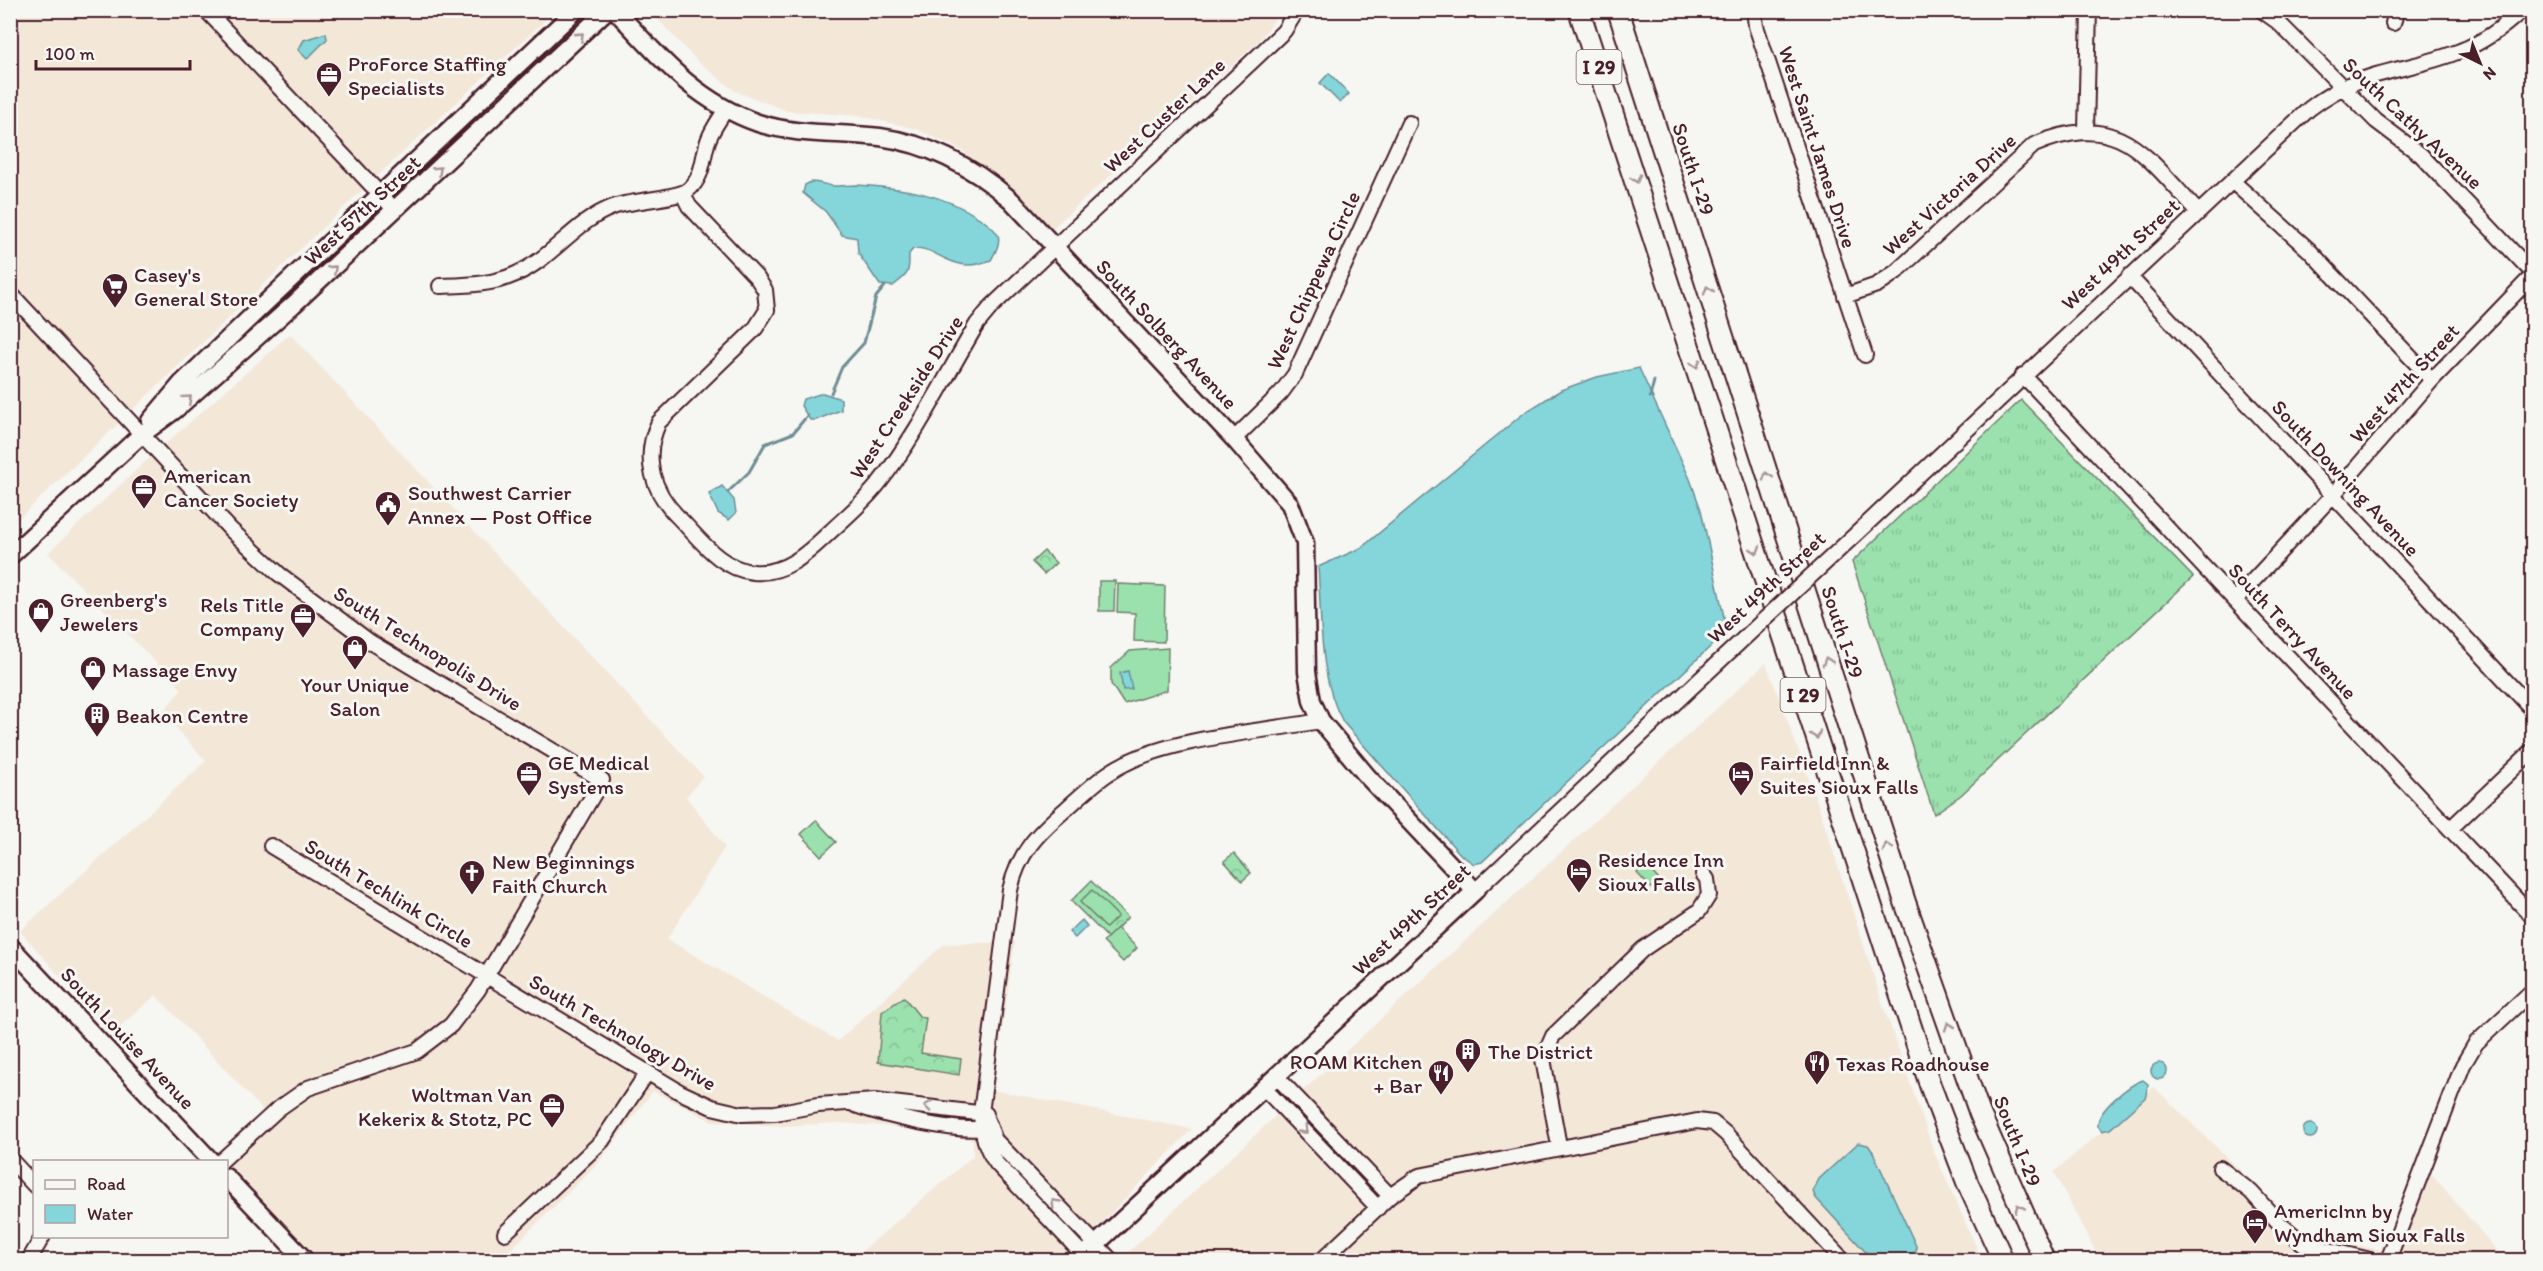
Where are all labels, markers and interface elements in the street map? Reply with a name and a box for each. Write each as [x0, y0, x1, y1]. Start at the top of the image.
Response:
scale bar [36, 33, 190, 71]
one-way arrow [572, 33, 583, 44]
north arrow [2450, 33, 2510, 93]
text: 100 m [45, 43, 95, 65]
street label: West Saint James Drive [1774, 43, 1862, 251]
road number: I 29 [1576, 50, 1622, 84]
place label: ProForce Staffing Specialists [348, 51, 507, 100]
street label: West Custer Lane [1098, 52, 1230, 178]
street label: South Cathy Avenue [2338, 52, 2488, 194]
office icon: ProForce Staffing Specialists [314, 60, 344, 98]
text: N [2479, 63, 2500, 84]
street label: South I-29 [1667, 120, 1721, 218]
street label: West Victoria Drive [1877, 127, 2021, 261]
street label: West 57th Street [298, 149, 426, 270]
one-way arrow [431, 166, 441, 177]
one-way arrow [1629, 173, 1642, 184]
street label: West Chippewa Circle [1261, 187, 1365, 373]
street label: West 49th Street [2056, 193, 2184, 315]
street label: South Solberg Avenue [1091, 254, 1243, 414]
place label: Casey's General Store [134, 262, 258, 311]
one-way arrow [325, 265, 336, 276]
supermarket icon: Casey's General Store [100, 271, 130, 309]
one-way arrow [1702, 285, 1715, 296]
street label: West Creekside Drive [844, 310, 968, 484]
street label: West 47th Street [2344, 318, 2464, 448]
one-way arrow [1689, 358, 1702, 369]
street label: South Downing Avenue [2267, 394, 2425, 562]
one-way arrow [181, 395, 192, 406]
place label: American Cancer Society [164, 463, 298, 512]
one-way arrow [1762, 471, 1775, 482]
office icon: American Cancer Society [129, 472, 159, 510]
place label: Southwest Carrier Annex — Post Office [408, 480, 592, 529]
public building icon: Southwest Carrier Annex — Post Office [373, 489, 403, 527]
street label: West 49th Street [1702, 526, 1830, 648]
one-way arrow [1749, 544, 1761, 555]
street label: South Terry Avenue [2223, 558, 2363, 704]
street label: South Technopolis Drive [329, 580, 527, 716]
street label: South I-29 [1816, 583, 1870, 681]
place label: Greenberg's Jewelers [60, 587, 168, 636]
place label: Rels Title Company [200, 592, 284, 641]
shop icon: Greenberg's Jewelers [26, 596, 56, 634]
office icon: Rels Title Company [288, 601, 318, 639]
shop icon: Your Unique Salon [340, 633, 370, 671]
shop icon: Massage Envy [78, 654, 108, 692]
one-way arrow [1822, 656, 1834, 667]
place label: Massage Envy [112, 657, 237, 682]
place label: Your Unique Salon [301, 672, 409, 721]
road number: I 29 [1780, 678, 1826, 712]
building icon: Beakon Centre [82, 700, 112, 738]
place label: Beakon Centre [116, 703, 249, 728]
one-way arrow [1809, 729, 1822, 740]
place label: GE Medical Systems [548, 750, 649, 799]
place label: Fairfield Inn & Suites Sioux Falls [1760, 750, 1919, 799]
office icon: GE Medical Systems [514, 759, 544, 797]
hotel icon: Fairfield Inn & Suites Sioux Falls [1726, 759, 1756, 797]
street label: South Techlink Circle [300, 833, 478, 953]
one-way arrow [1882, 842, 1894, 853]
place label: Residence Inn Sioux Falls [1598, 847, 1724, 896]
place label: New Beginnings Faith Church [492, 849, 635, 898]
hotel icon: Residence Inn Sioux Falls [1564, 856, 1594, 894]
church icon: New Beginnings Faith Church [457, 858, 487, 896]
street label: West 49th Street [1347, 858, 1475, 980]
street label: South Louise Avenue [56, 962, 200, 1114]
street label: South Technology Drive [525, 968, 721, 1096]
one-way arrow [1943, 1021, 1956, 1032]
building icon: The District [1453, 1036, 1483, 1074]
place label: The District [1488, 1039, 1593, 1064]
restaurant icon: Texas Roadhouse [1802, 1048, 1832, 1086]
place label: ROAM Kitchen + Bar [1290, 1049, 1423, 1098]
place label: Texas Roadhouse [1836, 1051, 1990, 1076]
restaurant icon: ROAM Kitchen + Bar [1426, 1058, 1456, 1096]
place label: Woltman Van Kekerix & Stotz, PC [358, 1082, 532, 1131]
office icon: Woltman Van Kekerix & Stotz, PC [537, 1091, 567, 1129]
street label: South I-29 [1988, 1092, 2048, 1190]
one-way arrow [923, 1101, 932, 1113]
one-way arrow [1297, 1123, 1308, 1134]
legend [33, 1160, 228, 1238]
text: Road [87, 1173, 126, 1195]
place label: AmericInn by Wyndham Sioux Falls [2274, 1198, 2465, 1247]
one-way arrow [1052, 1199, 1063, 1210]
text: Water [87, 1203, 133, 1225]
one-way arrow [2014, 1203, 2026, 1214]
hotel icon: AmericInn by Wyndham Sioux Falls [2240, 1207, 2270, 1245]

